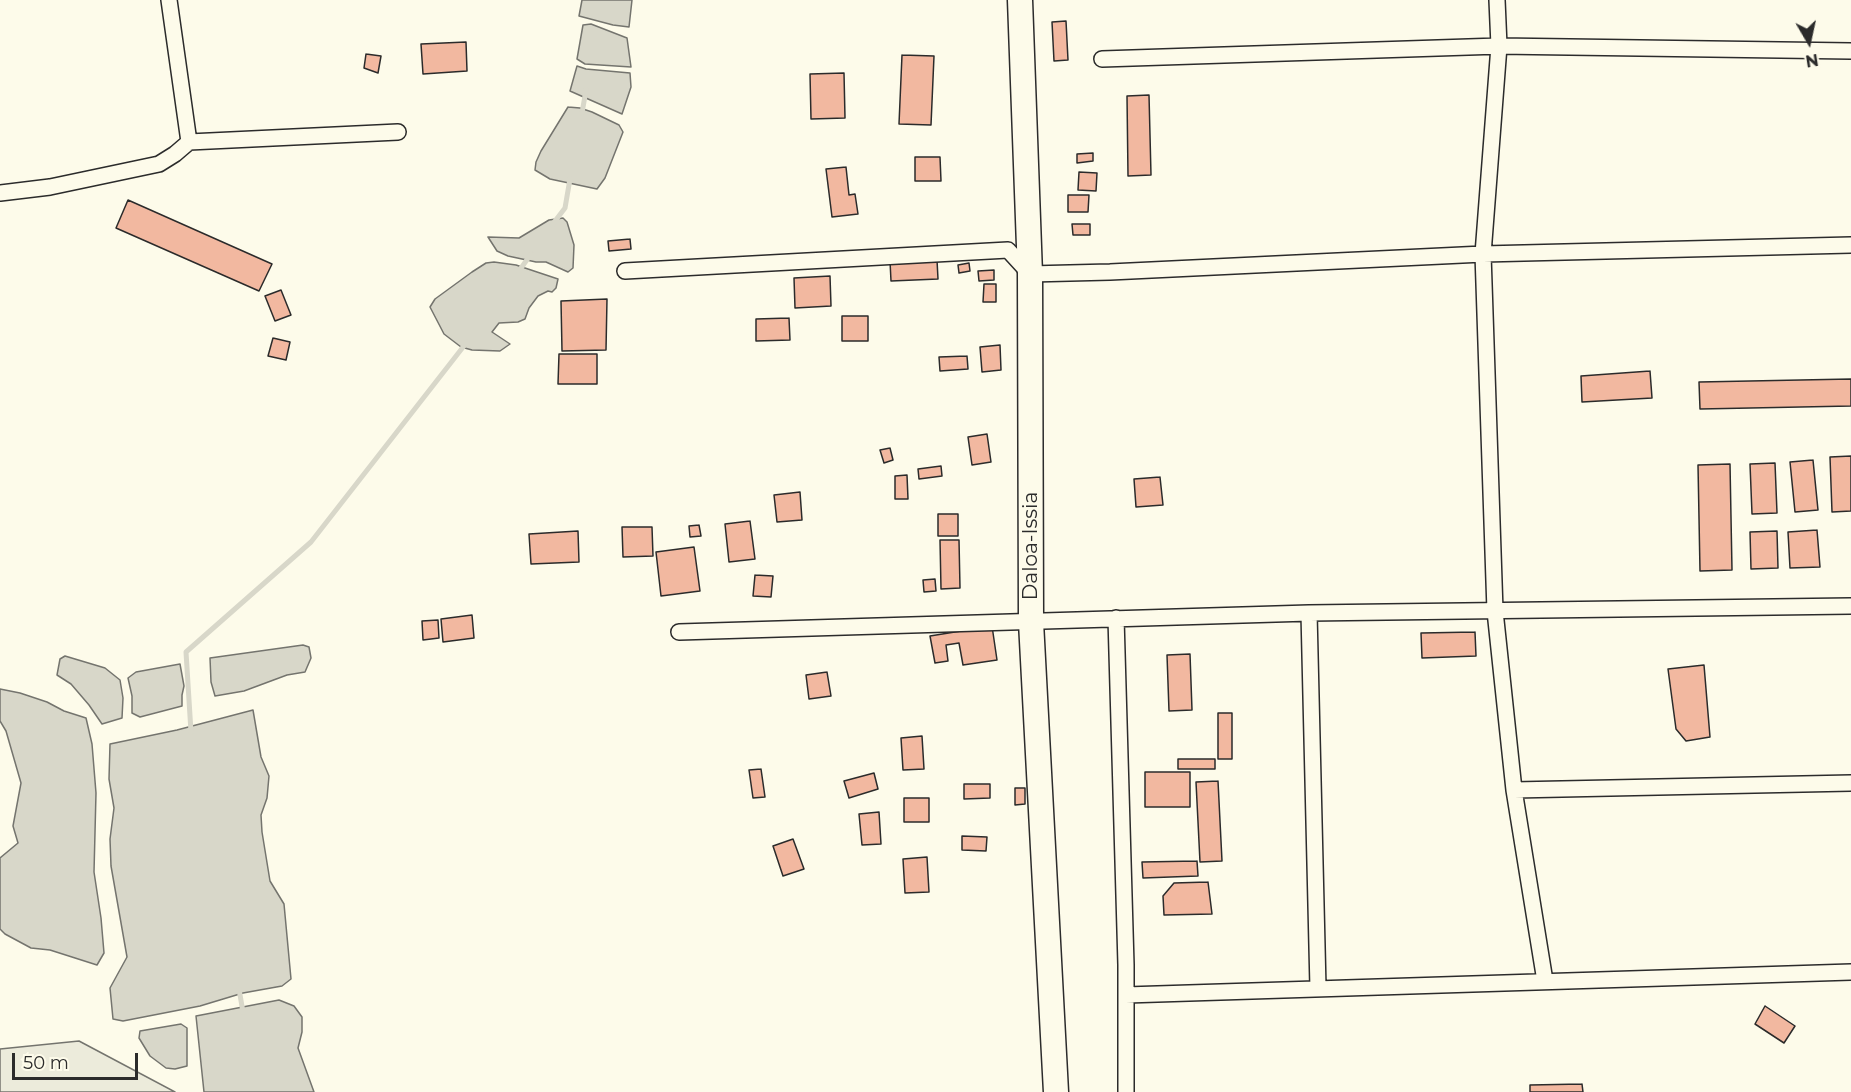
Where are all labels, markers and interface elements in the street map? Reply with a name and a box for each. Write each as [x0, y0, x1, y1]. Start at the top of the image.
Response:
north arrow [1779, 12, 1839, 72]
text: N [1804, 50, 1820, 71]
street label: Daloa-Issia [1019, 492, 1043, 600]
scale bar [15, 1041, 141, 1079]
text: 50 m [23, 1052, 69, 1074]

